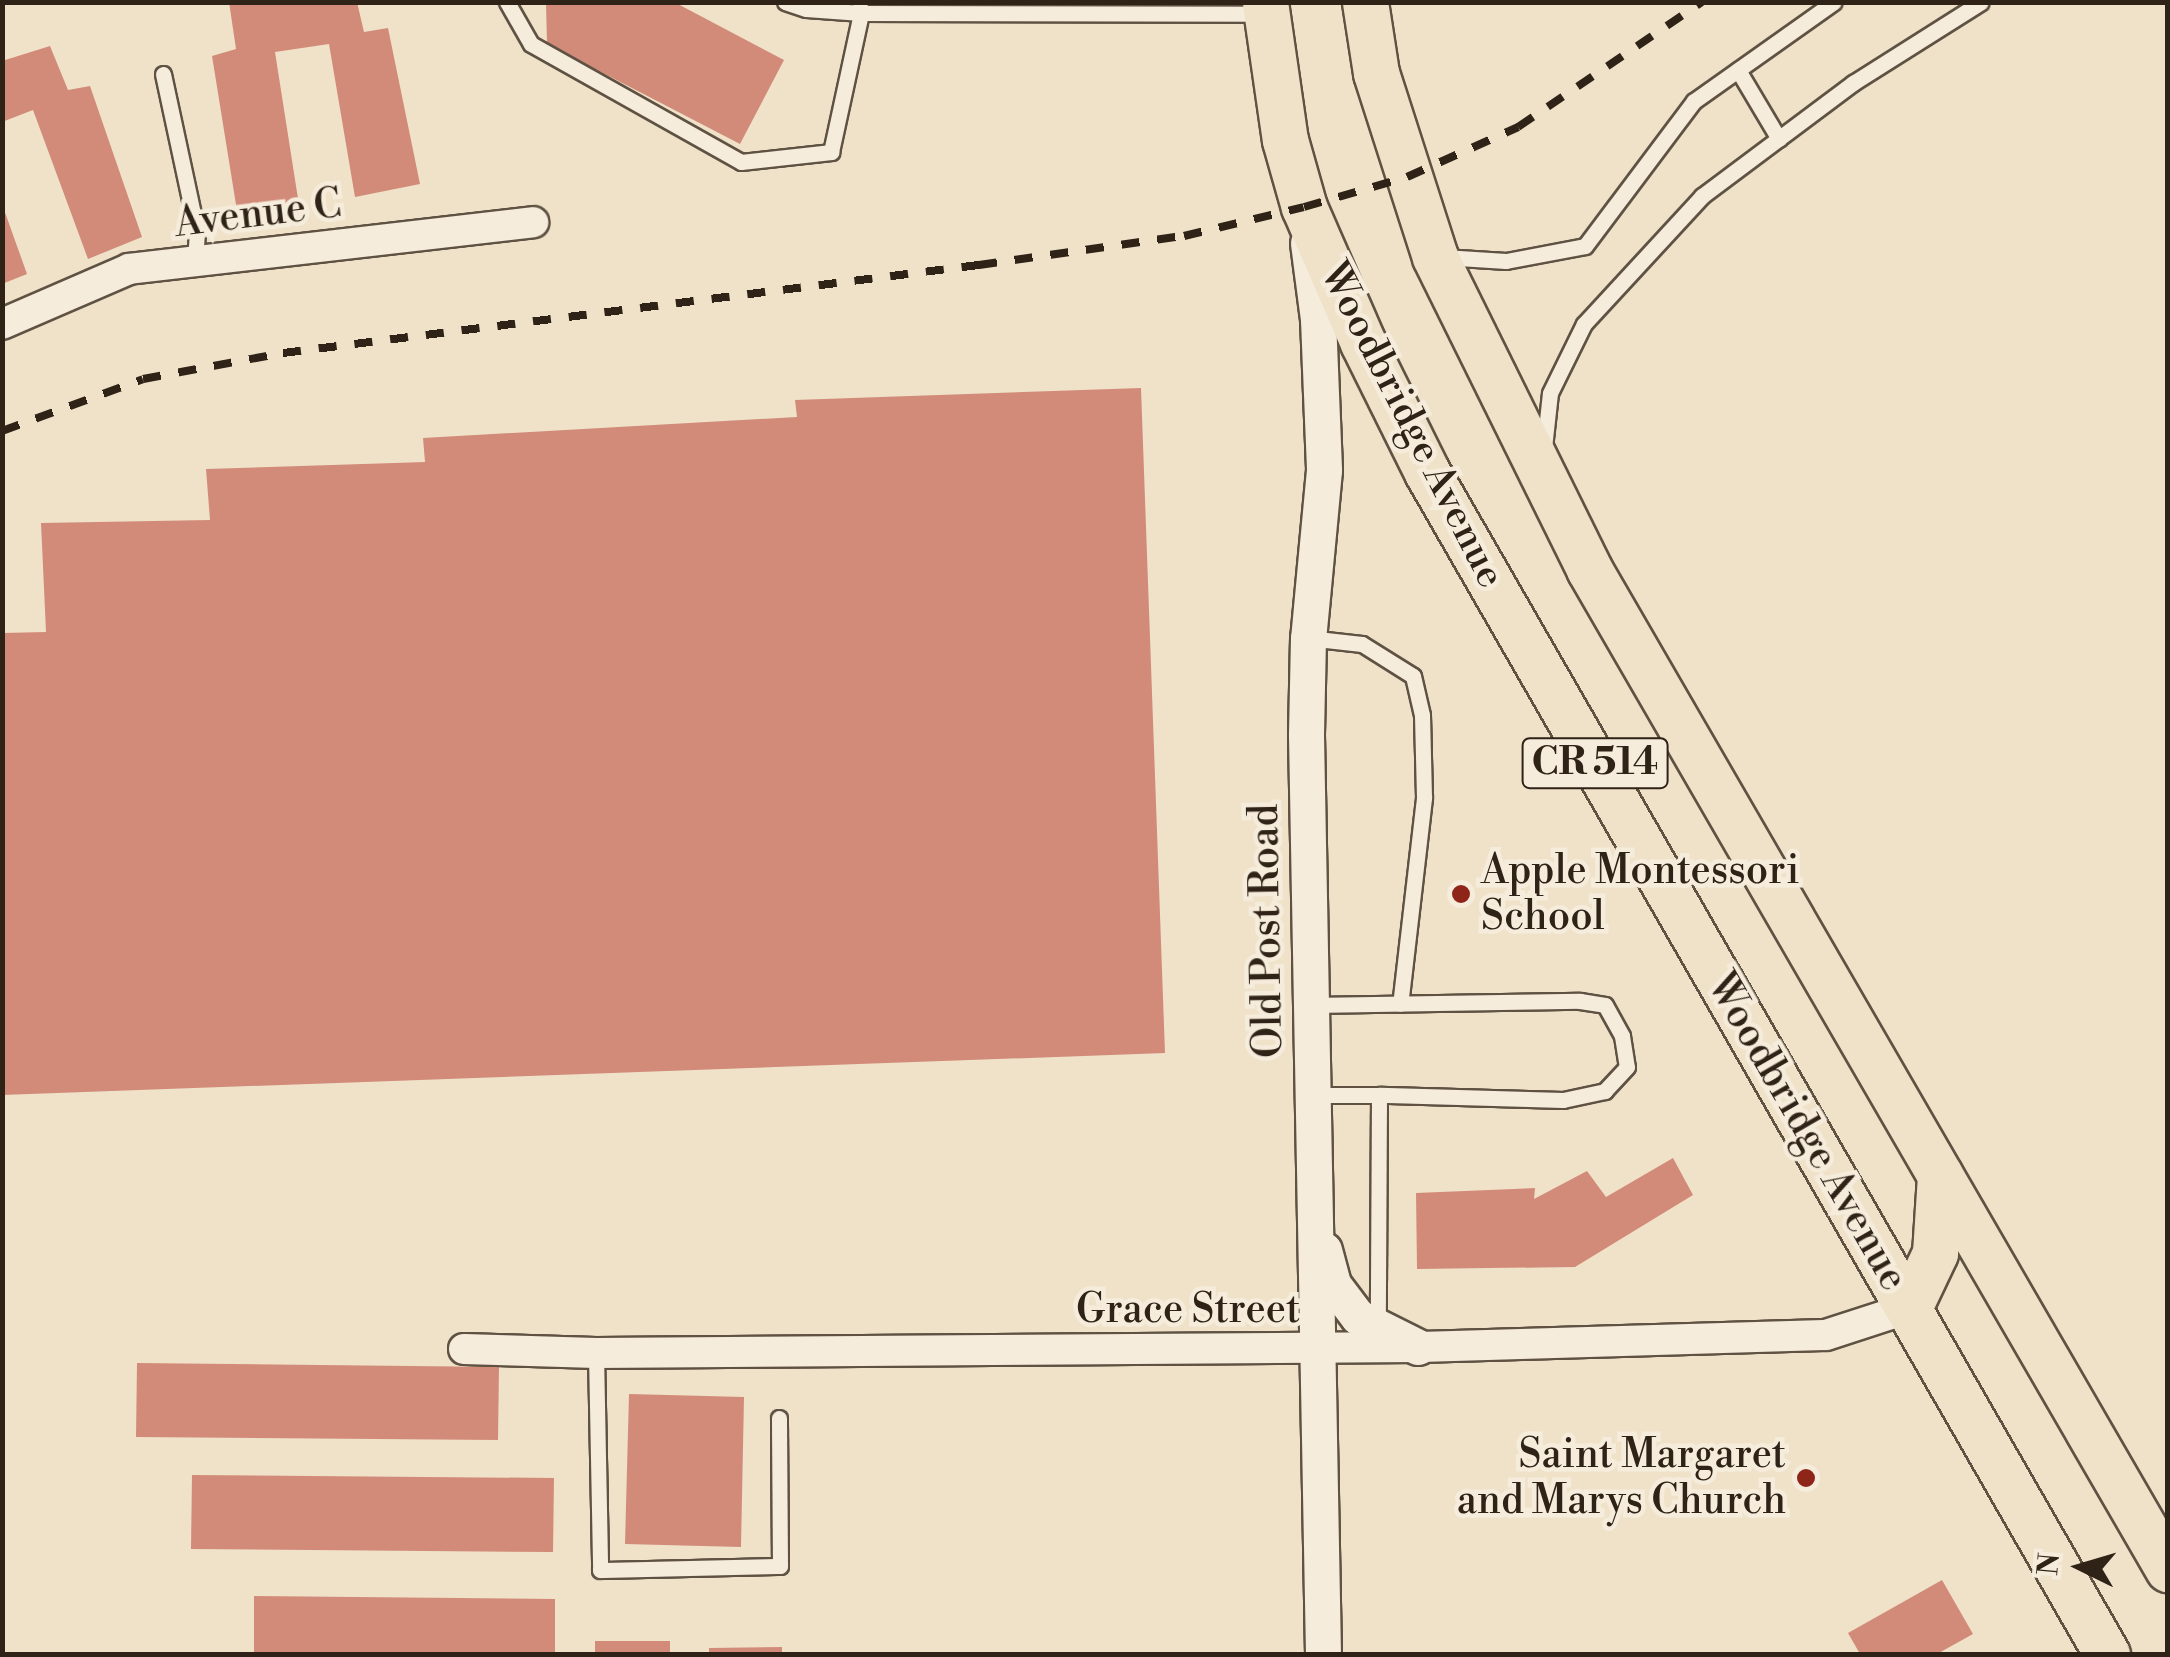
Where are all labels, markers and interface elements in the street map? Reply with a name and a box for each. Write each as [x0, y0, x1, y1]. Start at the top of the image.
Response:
street label: Avenue C [172, 180, 344, 248]
street label: Woodbridge Avenue [1309, 254, 1515, 596]
road number: CR 514 [1520, 730, 1670, 796]
street label: Old Post Road [1241, 804, 1293, 1058]
place label: Apple Montessori School [1481, 847, 1799, 941]
marker: Apple Montessori School [1450, 883, 1472, 905]
street label: Woodbridge Avenue [1697, 965, 1917, 1299]
street label: Grace Street [1076, 1286, 1300, 1334]
place label: Saint Margaret and Marys Church [1457, 1431, 1786, 1525]
marker: Saint Margaret and Marys Church [1795, 1467, 1817, 1489]
north arrow [2030, 1517, 2130, 1617]
text: N [2031, 1552, 2068, 1577]

